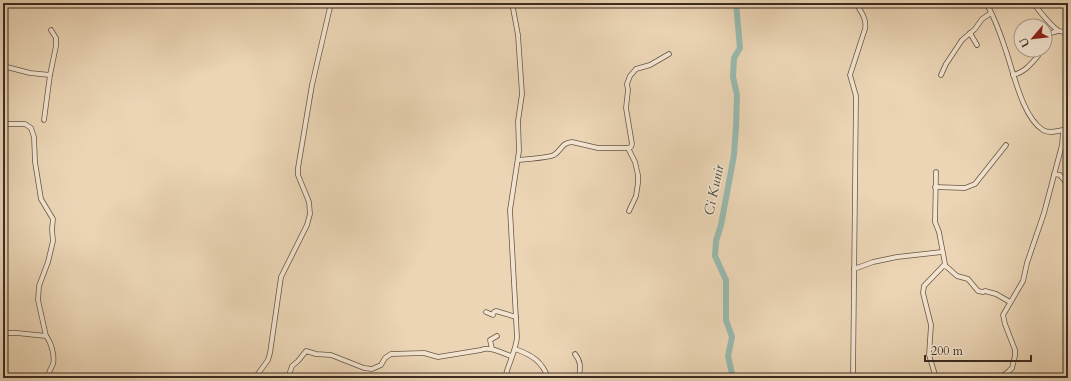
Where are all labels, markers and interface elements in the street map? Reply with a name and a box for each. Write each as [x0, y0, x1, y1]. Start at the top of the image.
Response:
north arrow [1013, 18, 1053, 58]
text: U [1016, 35, 1033, 50]
water label: Ci Kunir [699, 163, 729, 217]
scale bar [925, 337, 1031, 363]
text: 200 m [931, 343, 964, 359]

